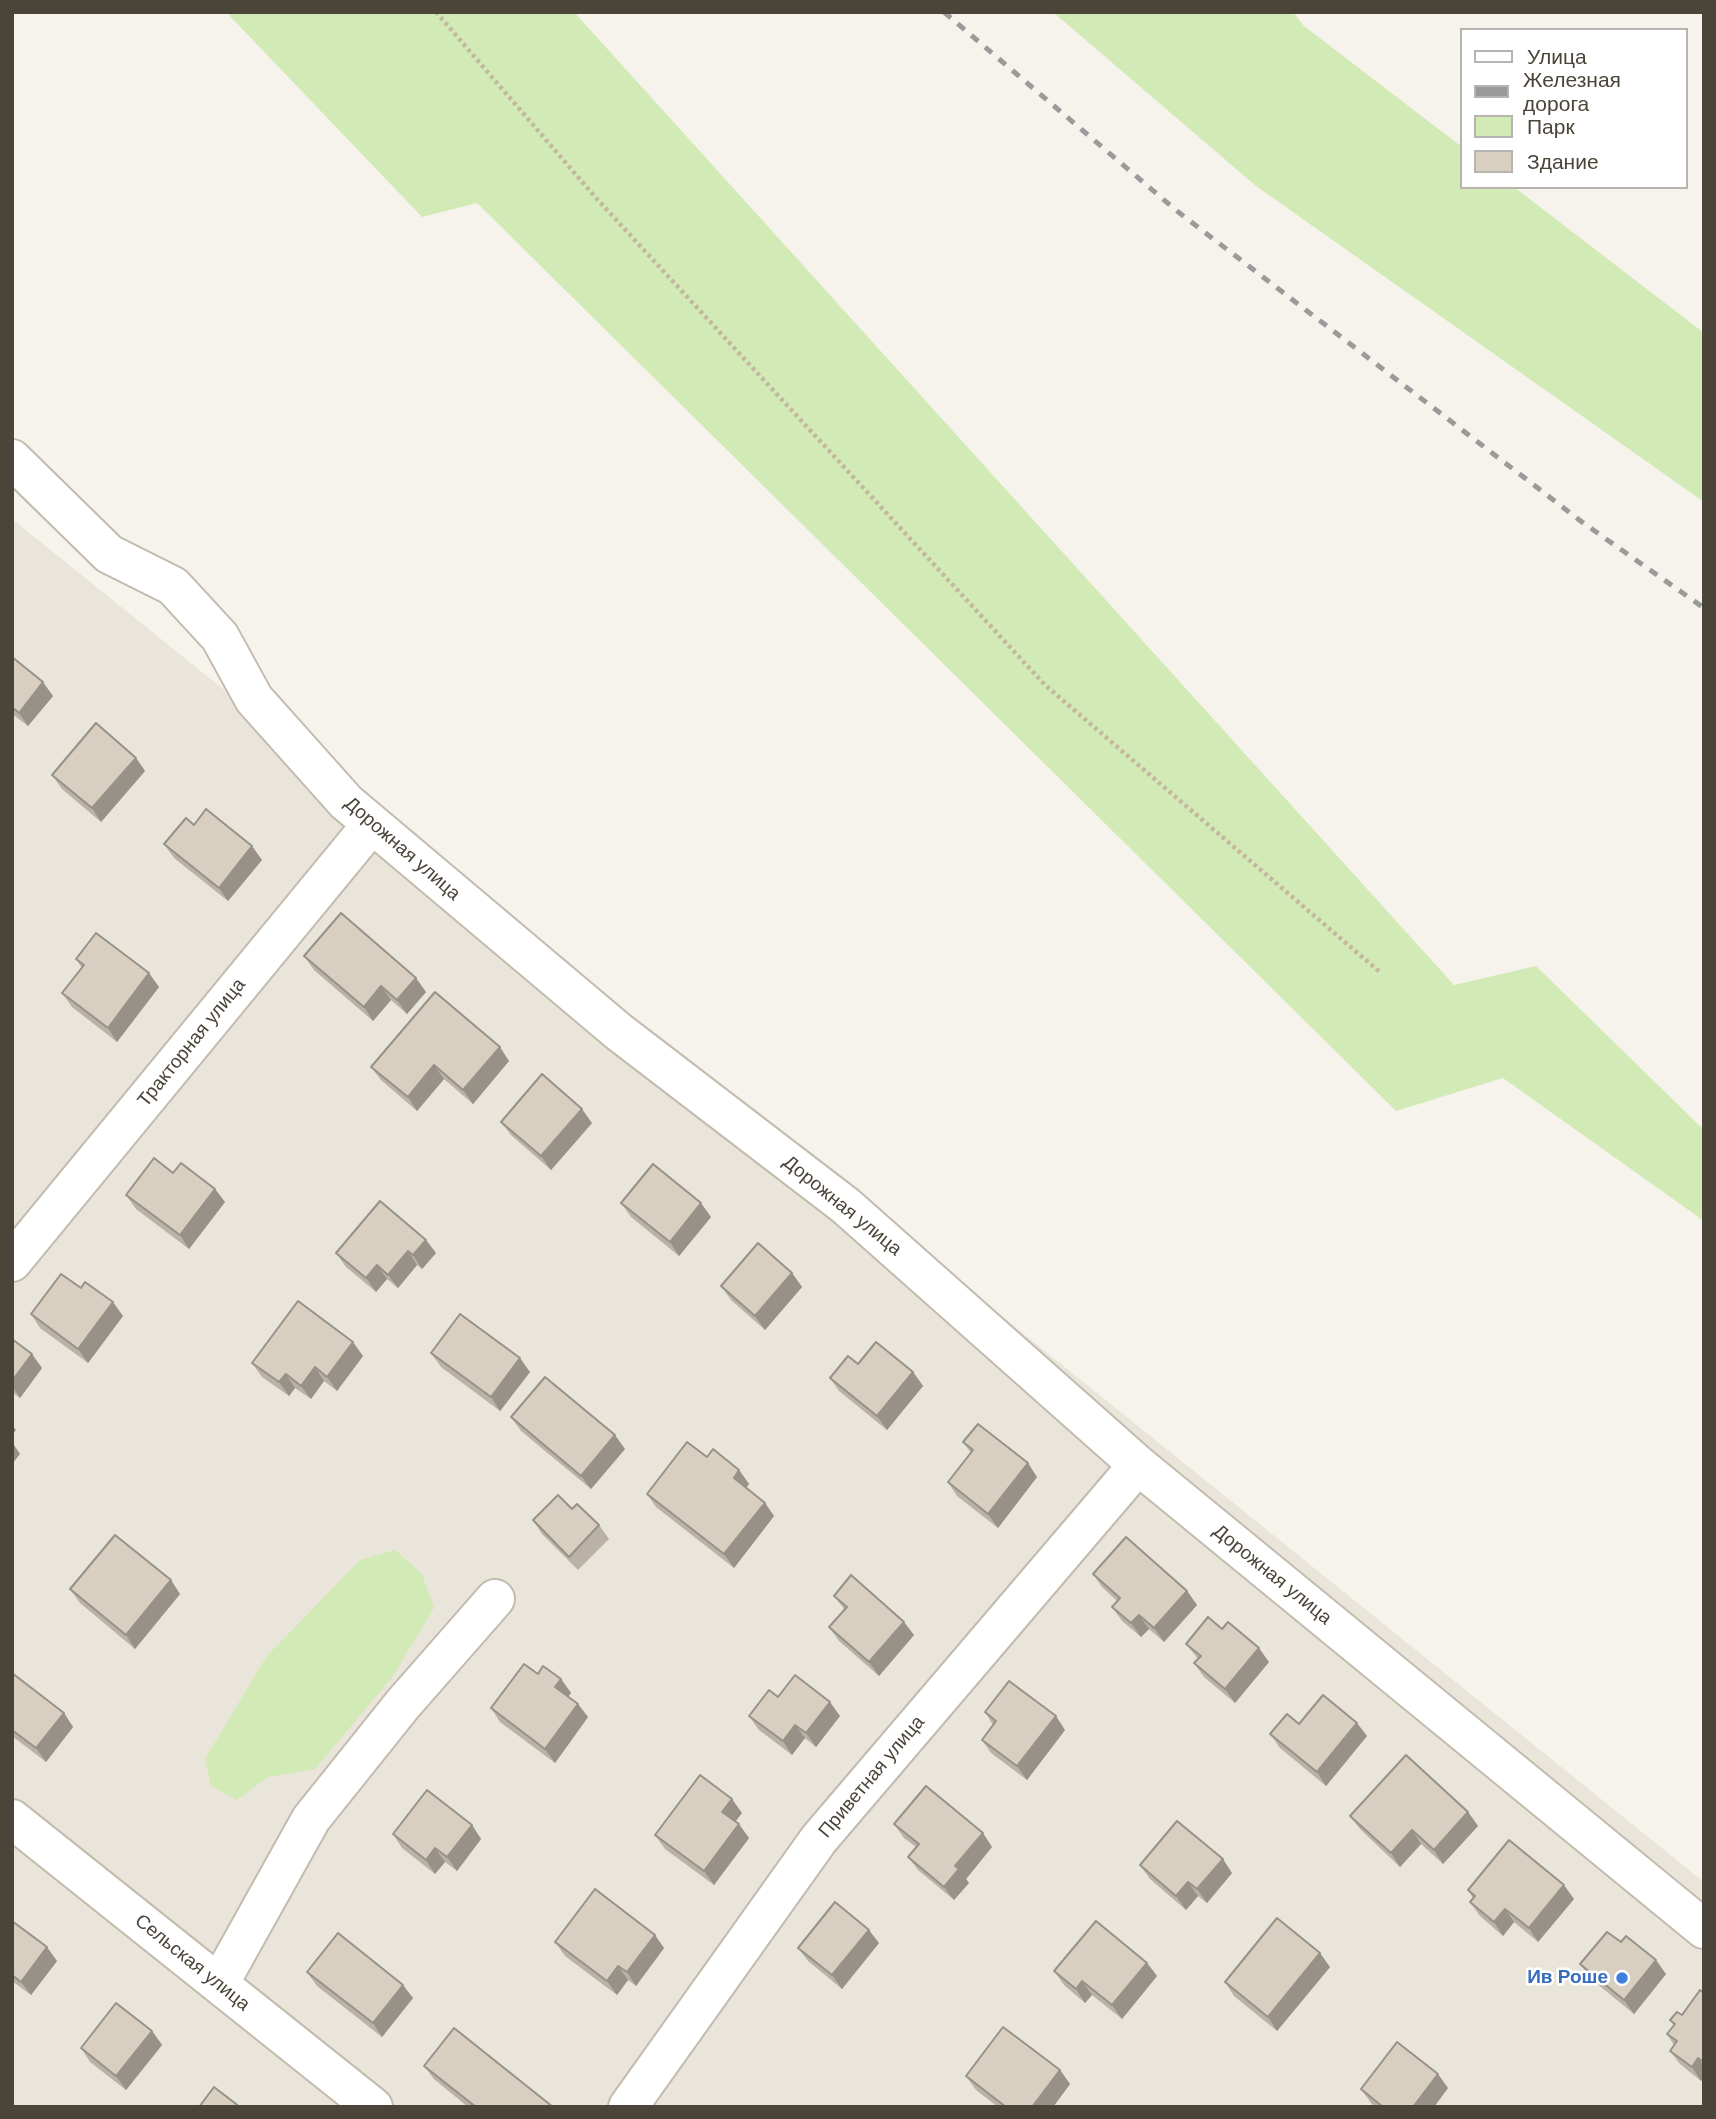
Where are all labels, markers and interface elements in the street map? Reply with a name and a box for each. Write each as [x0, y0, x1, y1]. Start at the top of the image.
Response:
legend [1460, 28, 1688, 189]
text: Улица [1527, 45, 1587, 68]
text: Железная дорога [1523, 68, 1621, 115]
text: Парк [1527, 115, 1575, 138]
text: Здание [1527, 150, 1599, 173]
street label: Дорожная улица [339, 792, 465, 906]
street label: Тракторная улица [133, 974, 251, 1112]
street label: Дорожная улица [778, 1151, 906, 1261]
street label: Дорожная улица [1208, 1520, 1336, 1630]
street label: Приветная улица [814, 1711, 930, 1843]
street label: Сельская улица [130, 1910, 254, 2016]
place label: Ив Роше [1527, 1967, 1608, 1989]
marker: Ив Роше [1614, 1970, 1630, 1986]

